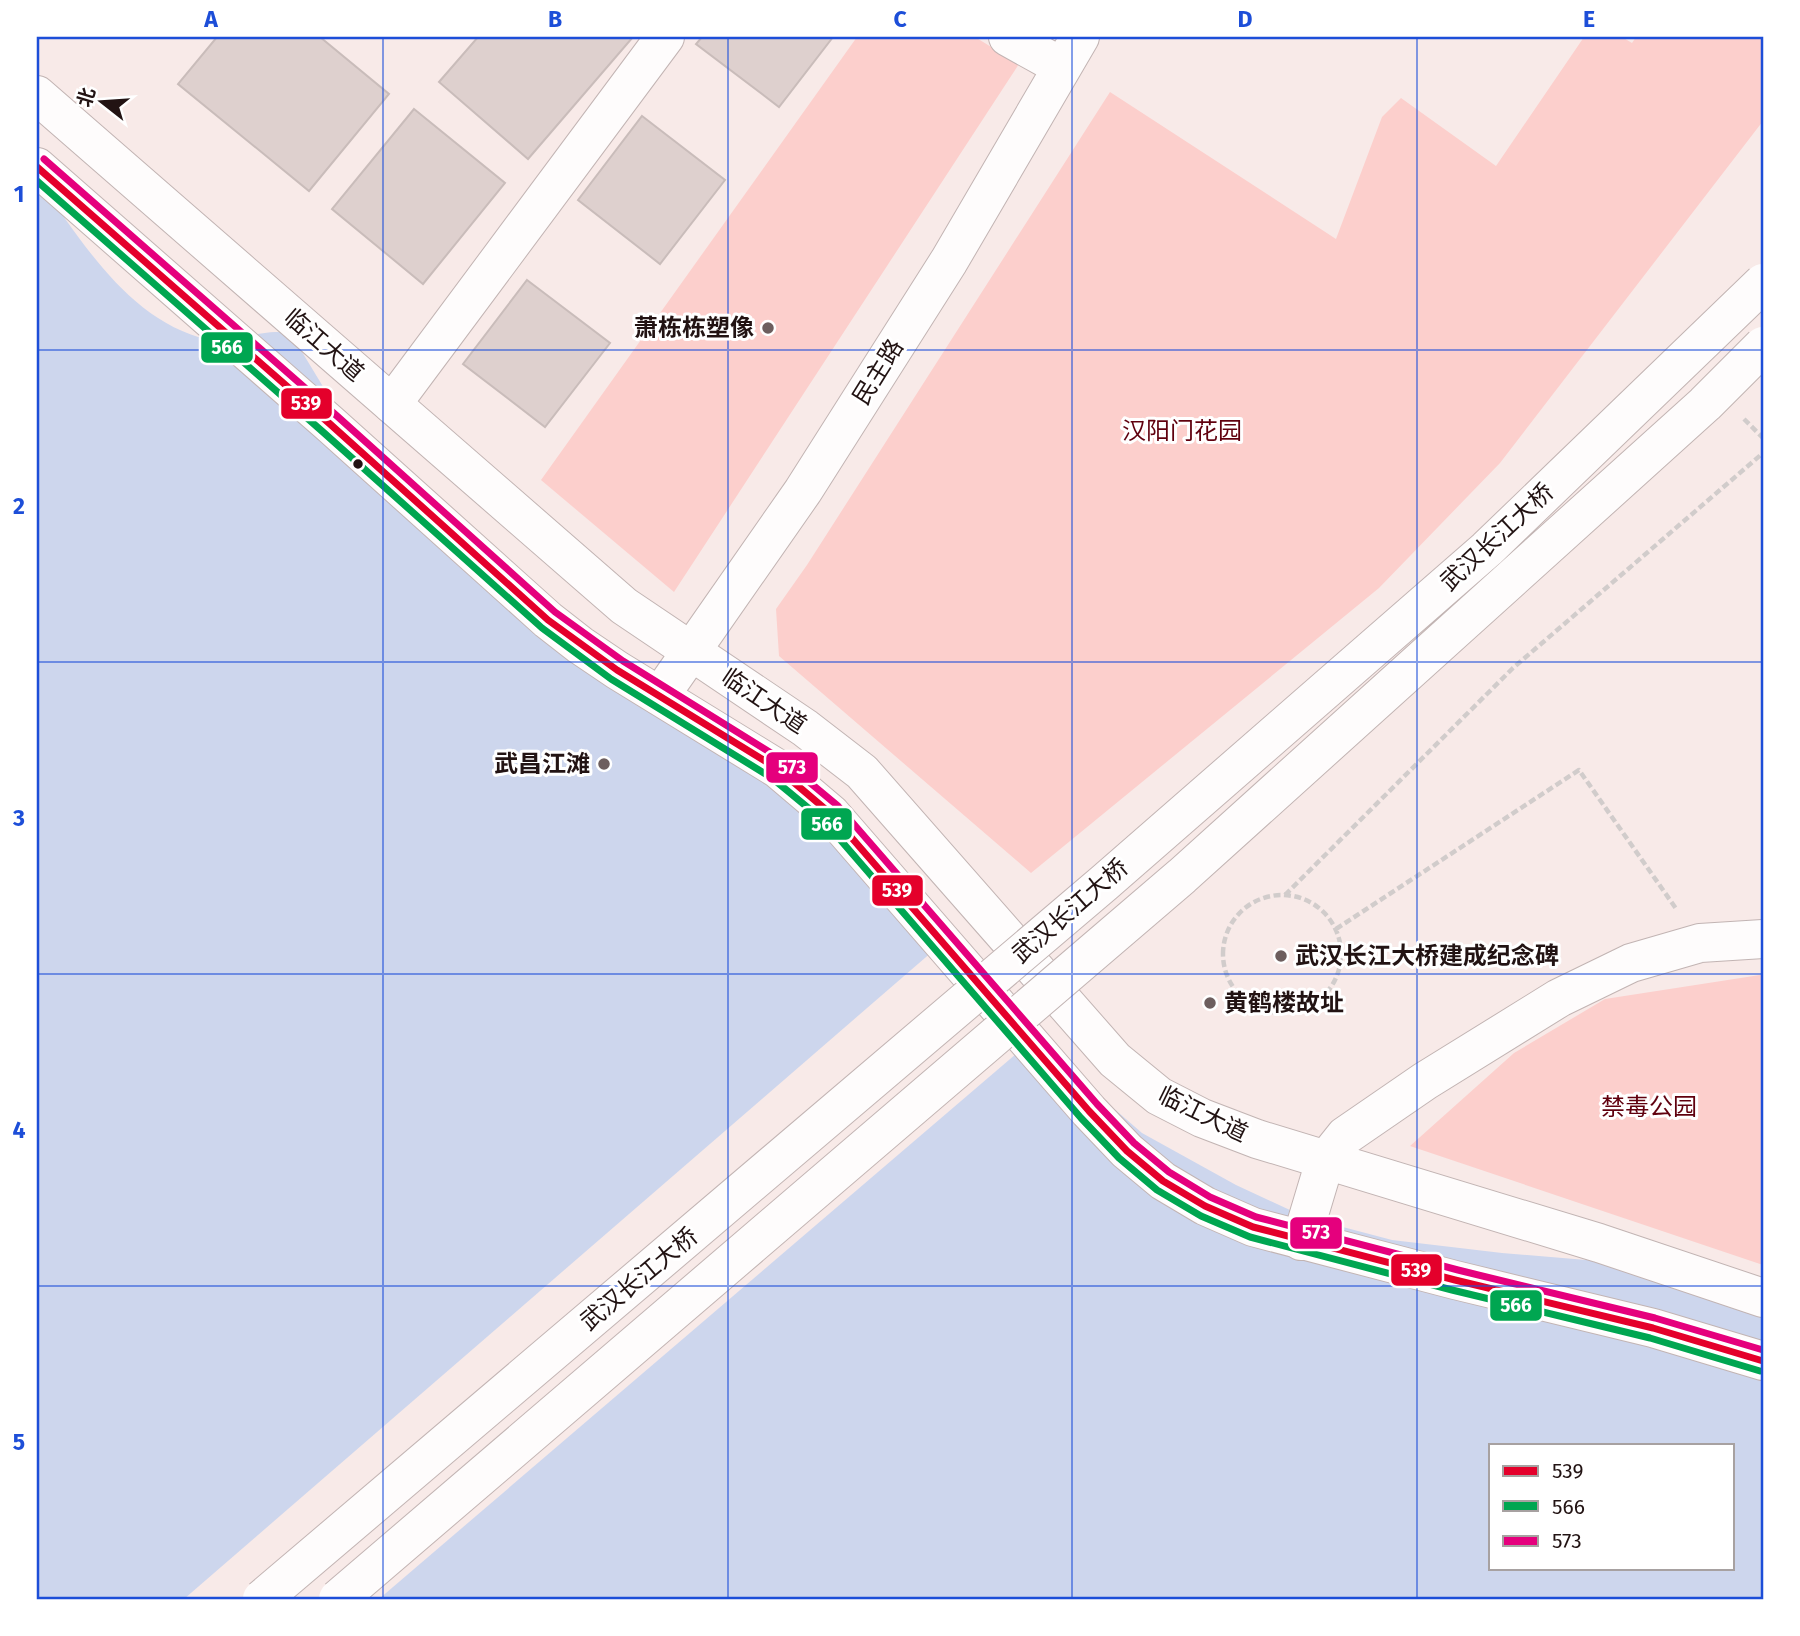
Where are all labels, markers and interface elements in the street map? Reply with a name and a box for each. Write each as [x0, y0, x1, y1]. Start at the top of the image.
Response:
text: A [203, 5, 218, 33]
text: B [548, 5, 562, 33]
text: C [893, 5, 907, 33]
text: D [1238, 5, 1253, 33]
text: E [1583, 5, 1595, 33]
north arrow [66, 66, 136, 136]
text: 北 [72, 85, 100, 110]
text: 1 [14, 180, 24, 208]
street label: 临江大道 [279, 303, 369, 387]
place label: 萧栋栋塑像 [634, 314, 754, 342]
marker: 萧栋栋塑像 [760, 320, 776, 336]
line badge: 566 [200, 331, 254, 364]
street label: 民主路 [847, 334, 909, 410]
text: 566 [211, 336, 243, 359]
line badge: 539 [280, 387, 333, 420]
text: 539 [291, 392, 322, 415]
park label: 汉阳门花园 [1122, 417, 1242, 445]
unlabelled marker [351, 457, 365, 471]
street label: 武汉长江大桥 [1435, 478, 1559, 596]
text: 2 [13, 492, 25, 520]
street label: 临江大道 [716, 663, 812, 739]
place label: 武昌江滩 [494, 750, 590, 778]
line badge: 573 [765, 751, 819, 784]
marker: 武昌江滩 [596, 756, 612, 772]
text: 573 [778, 756, 806, 779]
text: 3 [12, 804, 25, 832]
line badge: 566 [800, 807, 853, 841]
text: 566 [811, 813, 843, 836]
street label: 武汉长江大桥 [1006, 853, 1134, 969]
line badge: 539 [871, 874, 924, 907]
text: 539 [882, 879, 913, 902]
place label: 武汉长江大桥建成纪念碑 [1295, 942, 1559, 970]
marker: 武汉长江大桥建成纪念碑 [1273, 948, 1289, 964]
place label: 黄鹤楼故址 [1224, 989, 1344, 1017]
marker: 黄鹤楼故址 [1202, 995, 1218, 1011]
street label: 临江大道 [1154, 1080, 1252, 1148]
park label: 禁毒公园 [1601, 1093, 1697, 1121]
text: 4 [13, 1116, 26, 1144]
line badge: 573 [1289, 1216, 1343, 1250]
text: 573 [1302, 1221, 1330, 1244]
street label: 武汉长江大桥 [575, 1222, 703, 1336]
line badge: 539 [1390, 1253, 1443, 1287]
text: 539 [1401, 1259, 1432, 1282]
line badge: 566 [1489, 1289, 1543, 1322]
text: 566 [1500, 1294, 1532, 1317]
text: 5 [13, 1428, 25, 1456]
legend [1489, 1444, 1734, 1570]
text: 539 [1552, 1458, 1584, 1484]
text: 566 [1552, 1494, 1585, 1520]
text: 573 [1552, 1528, 1582, 1554]

